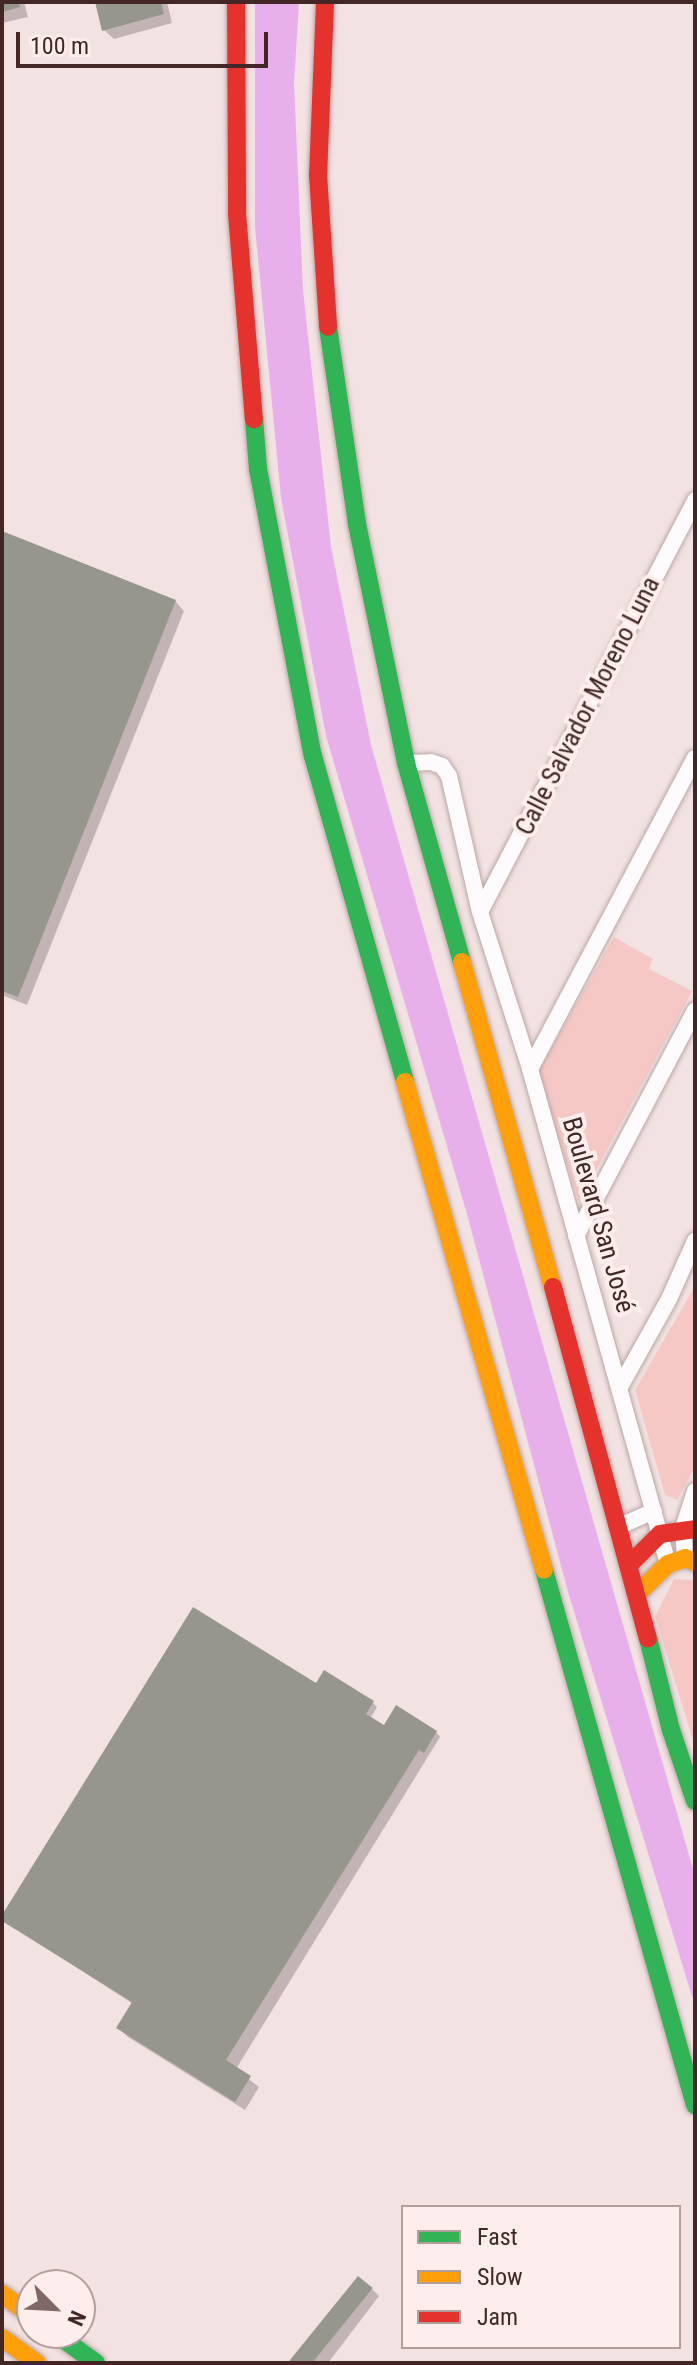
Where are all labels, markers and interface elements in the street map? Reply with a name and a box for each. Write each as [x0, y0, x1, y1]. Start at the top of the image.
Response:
scale bar [20, 16, 272, 66]
text: 100 m [30, 32, 89, 60]
street label: Calle Salvador Moreno Luna [509, 572, 667, 840]
street label: Boulevard San José [555, 1114, 641, 1316]
legend [401, 2205, 681, 2349]
text: Fast [477, 2223, 518, 2251]
text: Slow [477, 2263, 523, 2291]
north arrow [16, 2269, 96, 2349]
text: Jam [477, 2303, 518, 2331]
text: N [62, 2307, 91, 2329]

